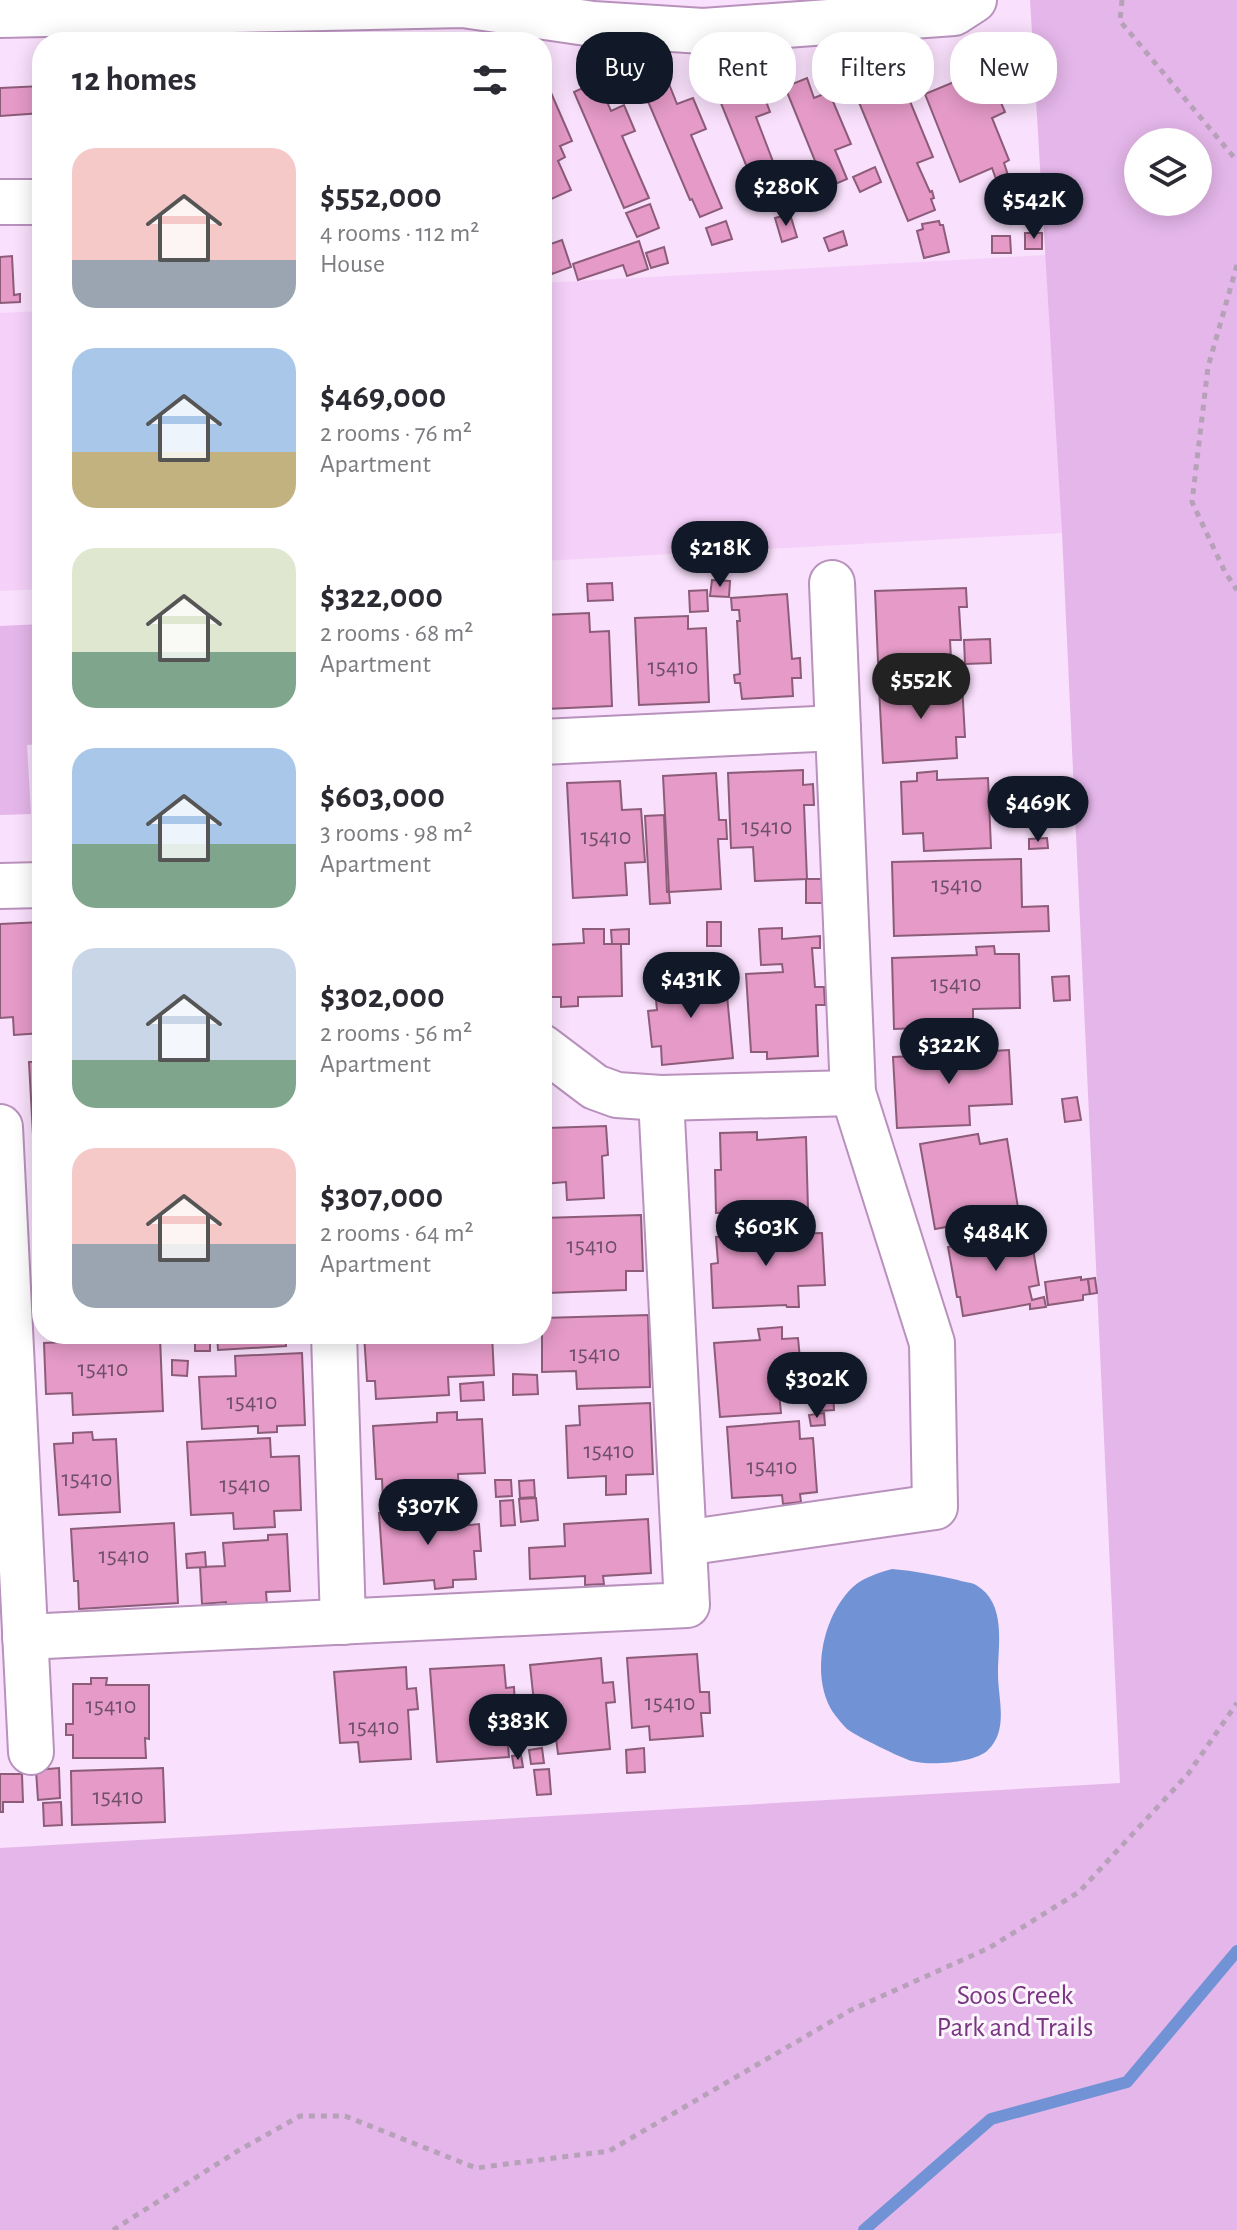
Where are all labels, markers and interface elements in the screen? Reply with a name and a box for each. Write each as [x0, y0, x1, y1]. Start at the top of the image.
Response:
chip: Buy [576, 32, 673, 104]
chip: Rent [689, 32, 796, 104]
chip: Filters [812, 32, 934, 104]
chip: New [950, 32, 1057, 104]
icon: filters [468, 58, 512, 102]
text: 12 homes [72, 63, 197, 97]
map controls [1124, 128, 1212, 216]
button: layers [1124, 128, 1212, 216]
pin: $280K [730, 160, 842, 228]
text: $280K [753, 173, 819, 199]
pin: $542K [978, 173, 1090, 241]
icon: home [136, 180, 232, 276]
text: $552,000 [320, 180, 442, 214]
text: $542K [1002, 186, 1066, 212]
text: 4 rooms · 112 m² [320, 220, 479, 246]
text: House [320, 251, 385, 277]
icon: home [136, 380, 232, 476]
text: $469,000 [320, 380, 446, 414]
text: 2 rooms · 76 m² [320, 420, 472, 446]
text: Apartment [320, 451, 431, 477]
pin: $218K [664, 521, 776, 589]
text: $218K [689, 534, 751, 560]
icon: home [136, 580, 232, 676]
text: $322,000 [320, 580, 443, 614]
text: 2 rooms · 68 m² [320, 620, 473, 646]
text: Apartment [320, 651, 431, 677]
pin: $552K [865, 653, 977, 721]
house number: 15410 [648, 655, 698, 679]
text: $552K [890, 666, 952, 692]
pin: $469K [982, 776, 1094, 844]
icon: home [136, 780, 232, 876]
text: $603,000 [320, 780, 445, 814]
text: $469K [1005, 789, 1071, 815]
house number: 15410 [742, 815, 792, 839]
text: 3 rooms · 98 m² [320, 820, 472, 846]
house number: 15410 [581, 825, 631, 849]
text: Apartment [320, 851, 431, 877]
house number: 15410 [932, 873, 982, 897]
pin: $431K [635, 952, 747, 1020]
text: $431K [661, 965, 721, 991]
house number: 15410 [931, 972, 981, 996]
icon: home [136, 980, 232, 1076]
text: $302,000 [320, 980, 445, 1014]
pin: $322K [893, 1018, 1005, 1086]
text: 2 rooms · 56 m² [320, 1020, 472, 1046]
text: $322K [918, 1031, 980, 1057]
text: Apartment [320, 1051, 431, 1077]
icon: home [136, 1180, 232, 1276]
text: $307,000 [320, 1180, 443, 1214]
pin: $603K [710, 1200, 822, 1268]
pin: $484K [940, 1205, 1052, 1273]
text: $603K [734, 1213, 798, 1239]
text: $484K [963, 1218, 1029, 1244]
text: 2 rooms · 64 m² [320, 1220, 474, 1246]
house number: 15410 [567, 1234, 617, 1258]
text: Apartment [320, 1251, 431, 1277]
house number: 15410 [570, 1342, 620, 1366]
pin: $302K [761, 1352, 873, 1420]
house number: 15410 [78, 1357, 128, 1381]
text: $302K [785, 1365, 849, 1391]
house number: 15410 [227, 1390, 277, 1414]
house number: 15410 [584, 1439, 634, 1463]
house number: 15410 [747, 1455, 797, 1479]
house number: 15410 [62, 1467, 112, 1491]
house number: 15410 [220, 1473, 270, 1497]
pin: $307K [372, 1479, 484, 1547]
text: $307K [397, 1492, 459, 1518]
house number: 15410 [99, 1544, 149, 1568]
house number: 15410 [645, 1691, 695, 1715]
house number: 15410 [86, 1694, 136, 1718]
pin: $383K [462, 1694, 574, 1762]
text: $383K [487, 1707, 549, 1733]
house number: 15410 [349, 1715, 399, 1739]
house number: 15410 [93, 1785, 143, 1809]
park label: Soos Creek Park and Trails [937, 1982, 1093, 2042]

